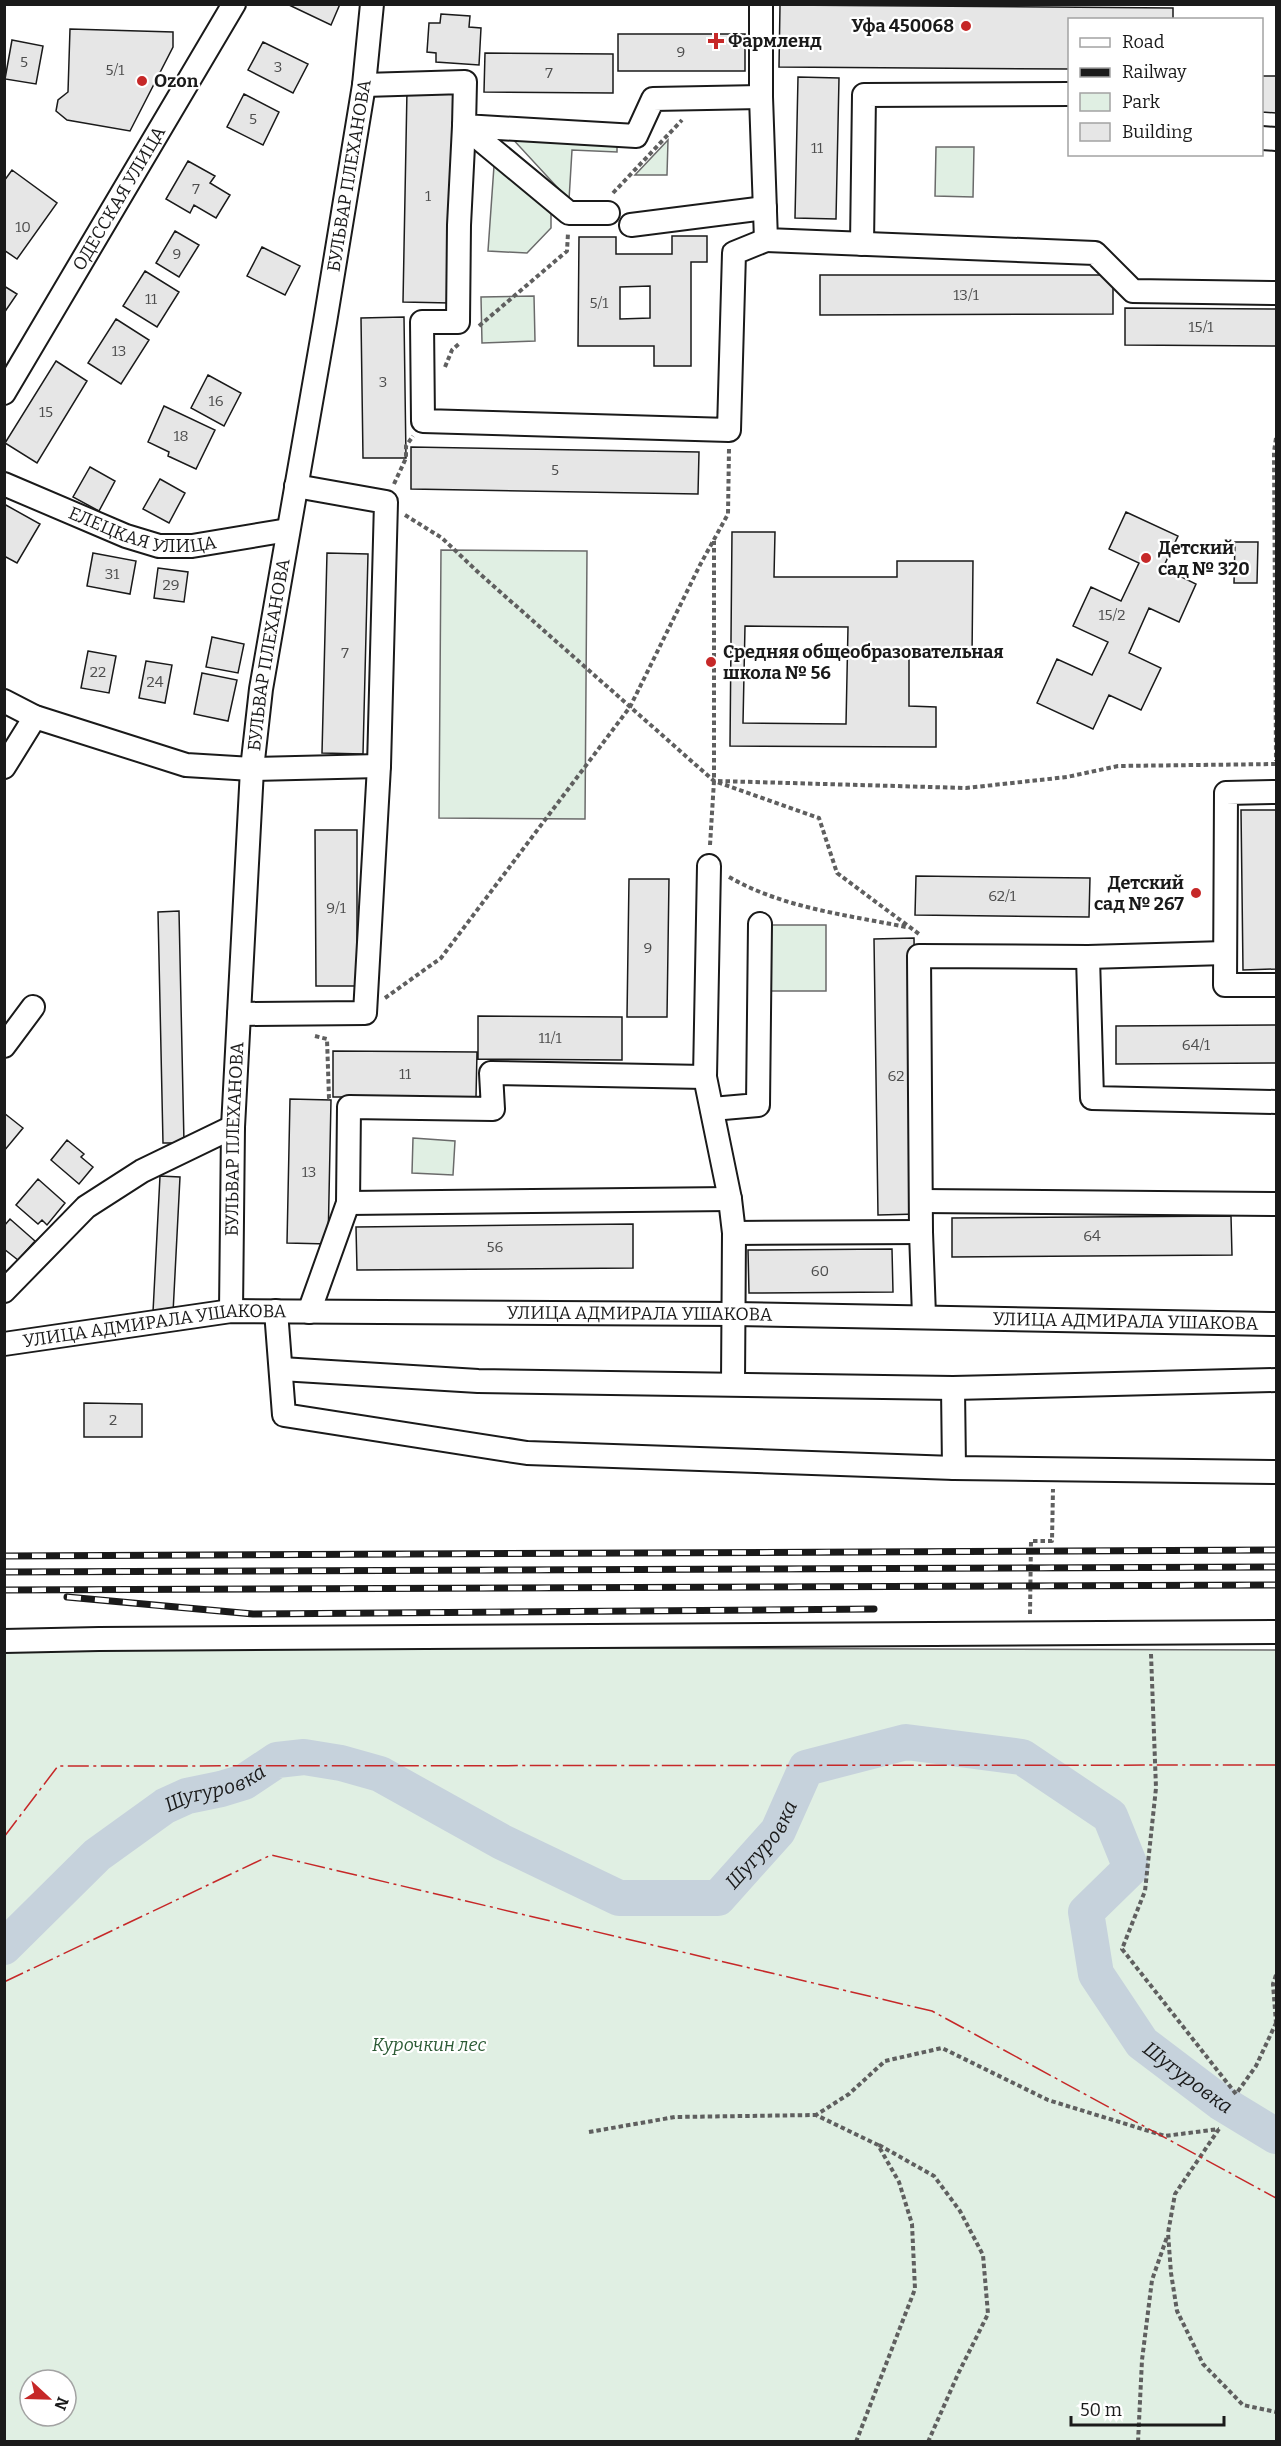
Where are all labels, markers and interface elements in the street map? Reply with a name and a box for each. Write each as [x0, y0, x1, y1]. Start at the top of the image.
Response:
place label: Уфа 450068 [851, 15, 954, 37]
legend [1068, 18, 1263, 156]
marker: Уфа 450068 [959, 19, 973, 33]
place label: Фармленд [728, 30, 822, 52]
text: Road [1122, 31, 1165, 53]
marker: Фармленд [709, 34, 723, 48]
house number: 9 [677, 43, 685, 61]
house number: 5 [20, 53, 28, 71]
house number: 3 [274, 58, 282, 76]
house number: 5/1 [106, 61, 124, 79]
text: Railway [1122, 61, 1187, 83]
house number: 7 [545, 64, 553, 82]
place label: Ozon [154, 70, 199, 92]
marker: Ozon [135, 74, 149, 88]
street label: БУЛЬВАР ПЛЕХАНОВА [322, 78, 376, 273]
text: Park [1122, 91, 1161, 113]
house number: 5 [249, 110, 257, 128]
text: Building [1122, 121, 1193, 143]
street label: ОДЕССКАЯ УЛИЦА [68, 122, 170, 275]
house number: 11 [811, 139, 823, 157]
house number: 7 [192, 180, 200, 198]
house number: 1 [425, 187, 431, 205]
house number: 10 [15, 218, 31, 236]
house number: 9 [173, 245, 181, 263]
house number: 13/1 [953, 286, 979, 304]
house number: 11 [145, 290, 157, 308]
house number: 5/1 [590, 294, 608, 312]
house number: 15/1 [1189, 318, 1213, 336]
house number: 13 [112, 342, 126, 360]
house number: 3 [379, 373, 387, 391]
house number: 16 [209, 392, 224, 410]
house number: 15 [39, 403, 53, 421]
house number: 18 [173, 427, 189, 445]
house number: 5 [551, 461, 559, 479]
street label: ЕЛЕЦКАЯ УЛИЦА [65, 502, 218, 558]
place label: Детский сад № 320 [1158, 537, 1250, 580]
marker: Детский сад № 320 [1139, 551, 1153, 565]
street label: БУЛЬВАР ПЛЕХАНОВА [243, 557, 295, 752]
house number: 31 [105, 565, 119, 583]
house number: 29 [163, 576, 179, 594]
house number: 15/2 [1099, 606, 1126, 624]
place label: Средняя общеобразовательная школа № 56 [723, 641, 1004, 684]
house number: 7 [341, 644, 349, 662]
marker: Средняя общеобразовательная школа № 56 [704, 655, 718, 669]
house number: 22 [90, 663, 106, 681]
house number: 24 [147, 673, 164, 691]
place label: Детский сад № 267 [1094, 872, 1184, 915]
marker: Детский сад № 267 [1189, 886, 1203, 900]
house number: 62/1 [988, 887, 1016, 905]
house number: 9/1 [326, 899, 346, 917]
house number: 9 [644, 939, 652, 957]
house number: 11/1 [538, 1029, 562, 1047]
house number: 64/1 [1182, 1036, 1210, 1054]
street label: БУЛЬВАР ПЛЕХАНОВА [221, 1041, 249, 1236]
house number: 11 [399, 1065, 411, 1083]
house number: 62 [888, 1067, 904, 1085]
house number: 13 [302, 1163, 316, 1181]
house number: 64 [1083, 1227, 1101, 1245]
house number: 56 [487, 1238, 504, 1256]
house number: 60 [811, 1262, 829, 1280]
street label: УЛИЦА АДМИРАЛА УШАКОВА [21, 1300, 287, 1352]
street label: УЛИЦА АДМИРАЛА УШАКОВА [507, 1302, 773, 1326]
street label: УЛИЦА АДМИРАЛА УШАКОВА [993, 1308, 1259, 1335]
house number: 2 [109, 1411, 117, 1429]
water label: Шугуровка [161, 1759, 270, 1817]
water label: Шугуровка [720, 1797, 802, 1894]
park label: Курочкин лес [372, 2034, 486, 2056]
water label: Шугуровка [1138, 2036, 1237, 2119]
north arrow [18, 2368, 78, 2428]
scale bar [1071, 2389, 1224, 2427]
text: N [50, 2394, 73, 2413]
text: 50 m [1080, 2399, 1122, 2421]

